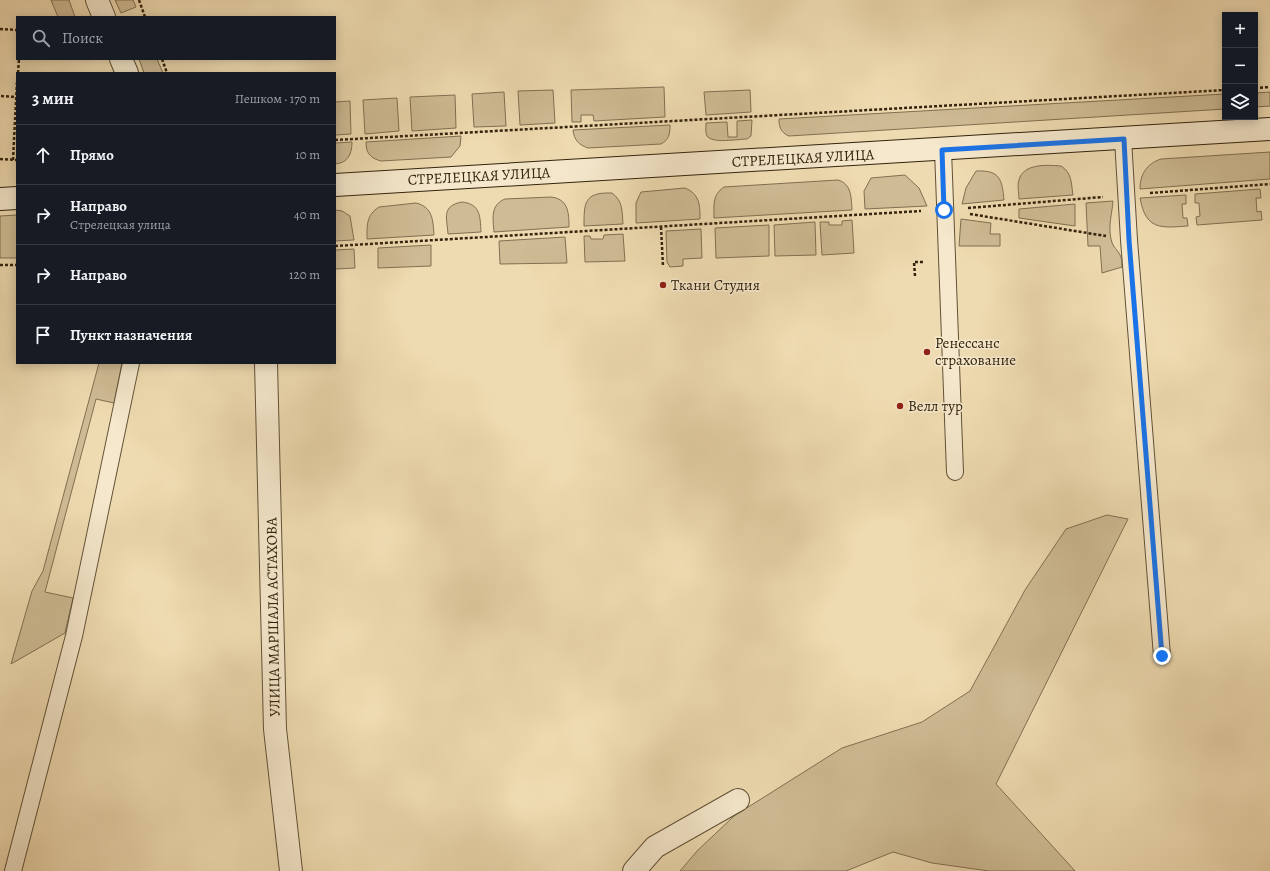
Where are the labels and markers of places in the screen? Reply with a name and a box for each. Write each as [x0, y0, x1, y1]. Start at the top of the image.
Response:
place label: Ткани Студия [671, 275, 760, 295]
marker: Ткани Студия [658, 280, 668, 290]
place label: Ренессанс страхование [935, 333, 1016, 370]
marker: Ренессанс страхование [922, 347, 932, 357]
place label: Велл тур [908, 396, 963, 416]
marker: Велл тур [895, 401, 905, 411]

